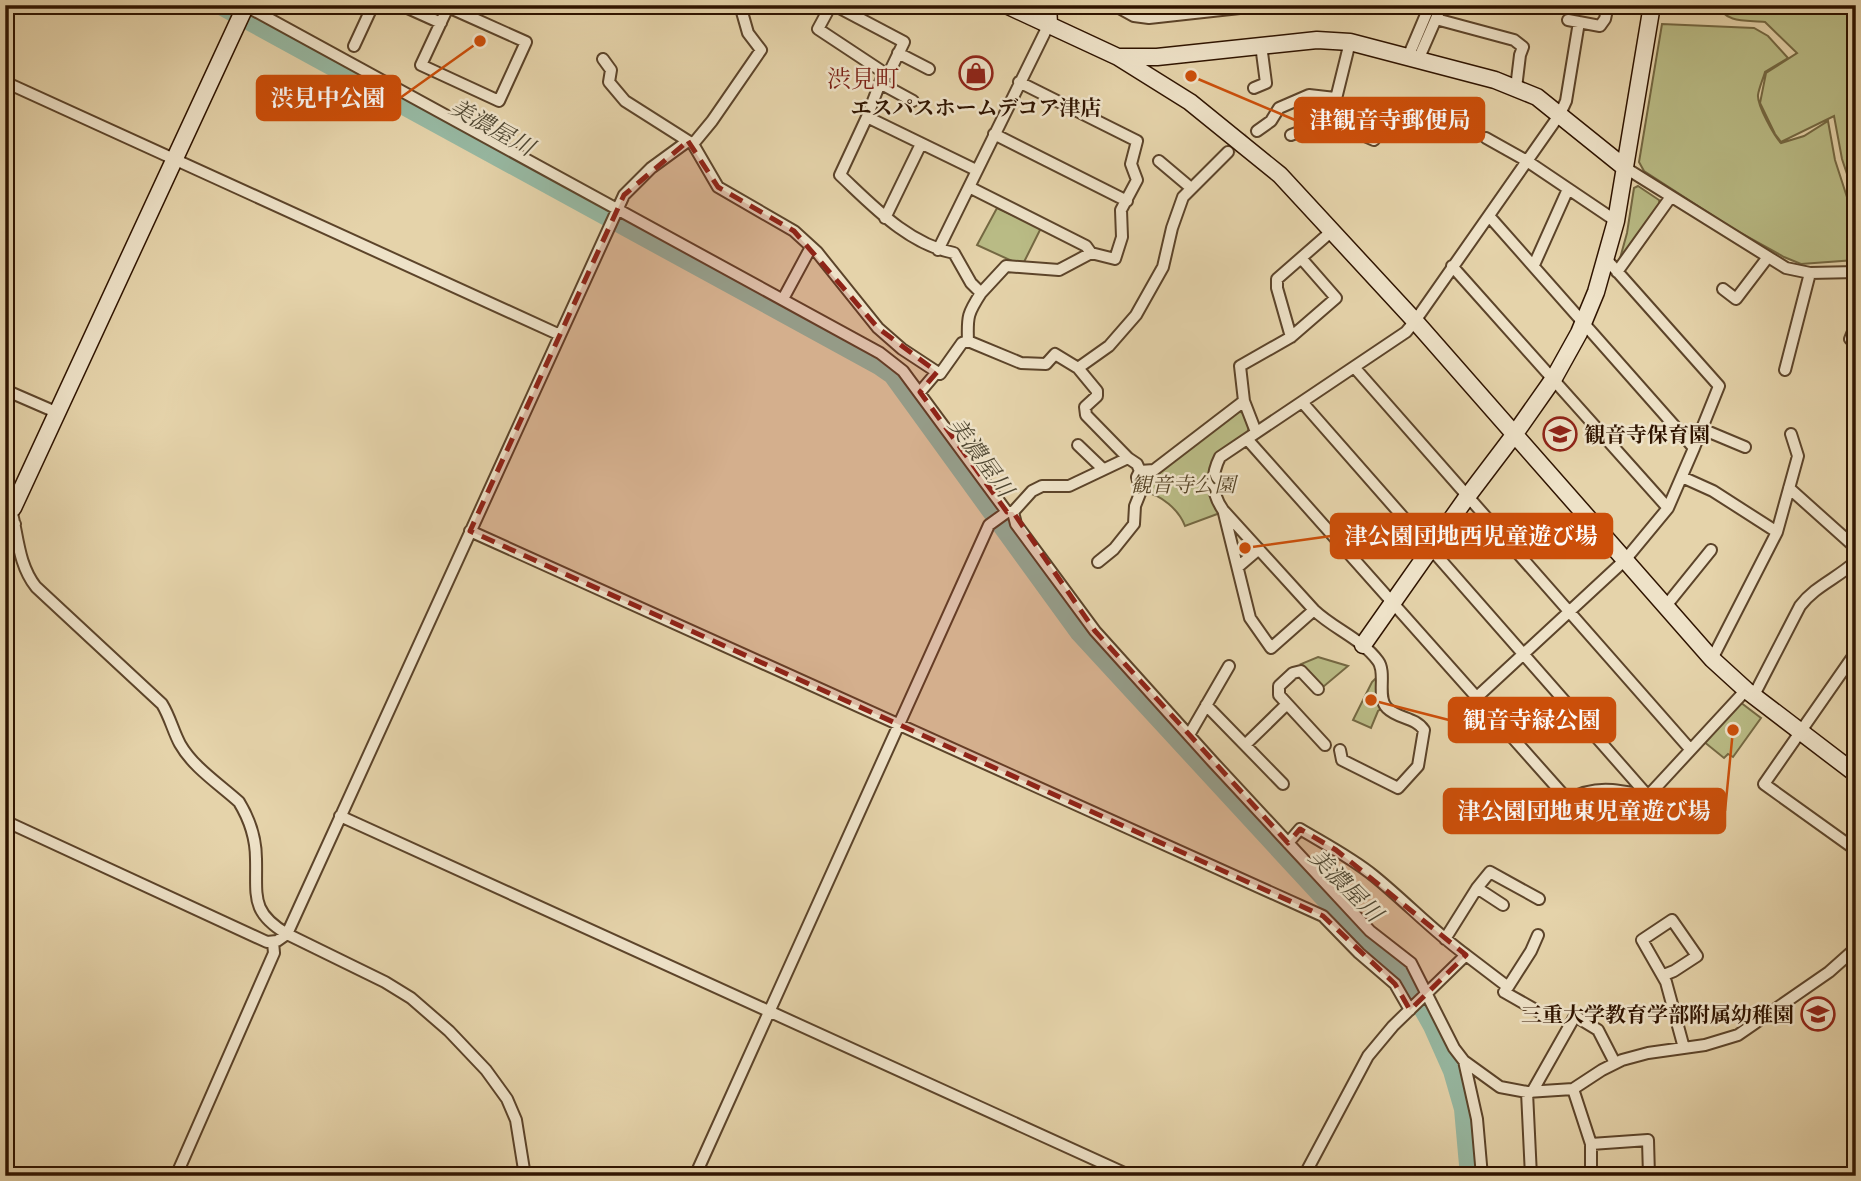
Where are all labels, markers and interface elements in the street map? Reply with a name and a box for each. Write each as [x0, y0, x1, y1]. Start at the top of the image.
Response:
shop icon: エスパスホームデコア津店 [957, 54, 995, 92]
district label: 渋見町 [827, 64, 899, 93]
callout: 渋見中公園 [257, 76, 400, 120]
text: 渋見中公園 [271, 84, 386, 112]
water label: 美濃屋川 [445, 92, 542, 163]
place label: エスパスホームデコア津店 [851, 95, 1101, 120]
callout: 津観音寺郵便局 [1295, 98, 1484, 142]
text: 津観音寺郵便局 [1310, 106, 1471, 134]
water label: 美濃屋川 [943, 412, 1021, 505]
school or university icon: 観音寺保育園 [1541, 415, 1579, 453]
place label: 観音寺保育園 [1584, 422, 1710, 447]
park label: 観音寺公園 [1131, 472, 1238, 497]
callout: 津公園団地西児童遊び場 [1331, 514, 1612, 558]
text: 津公園団地西児童遊び場 [1345, 522, 1598, 550]
callout: 観音寺緑公園 [1449, 698, 1615, 742]
text: 観音寺緑公園 [1463, 706, 1601, 734]
callout: 津公園団地東児童遊び場 [1444, 789, 1725, 833]
text: 津公園団地東児童遊び場 [1458, 797, 1711, 825]
water label: 美濃屋川 [1304, 843, 1391, 930]
school or university icon: 三重大学教育学部附属幼稚園 [1799, 995, 1837, 1033]
place label: 三重大学教育学部附属幼稚園 [1521, 1002, 1794, 1027]

